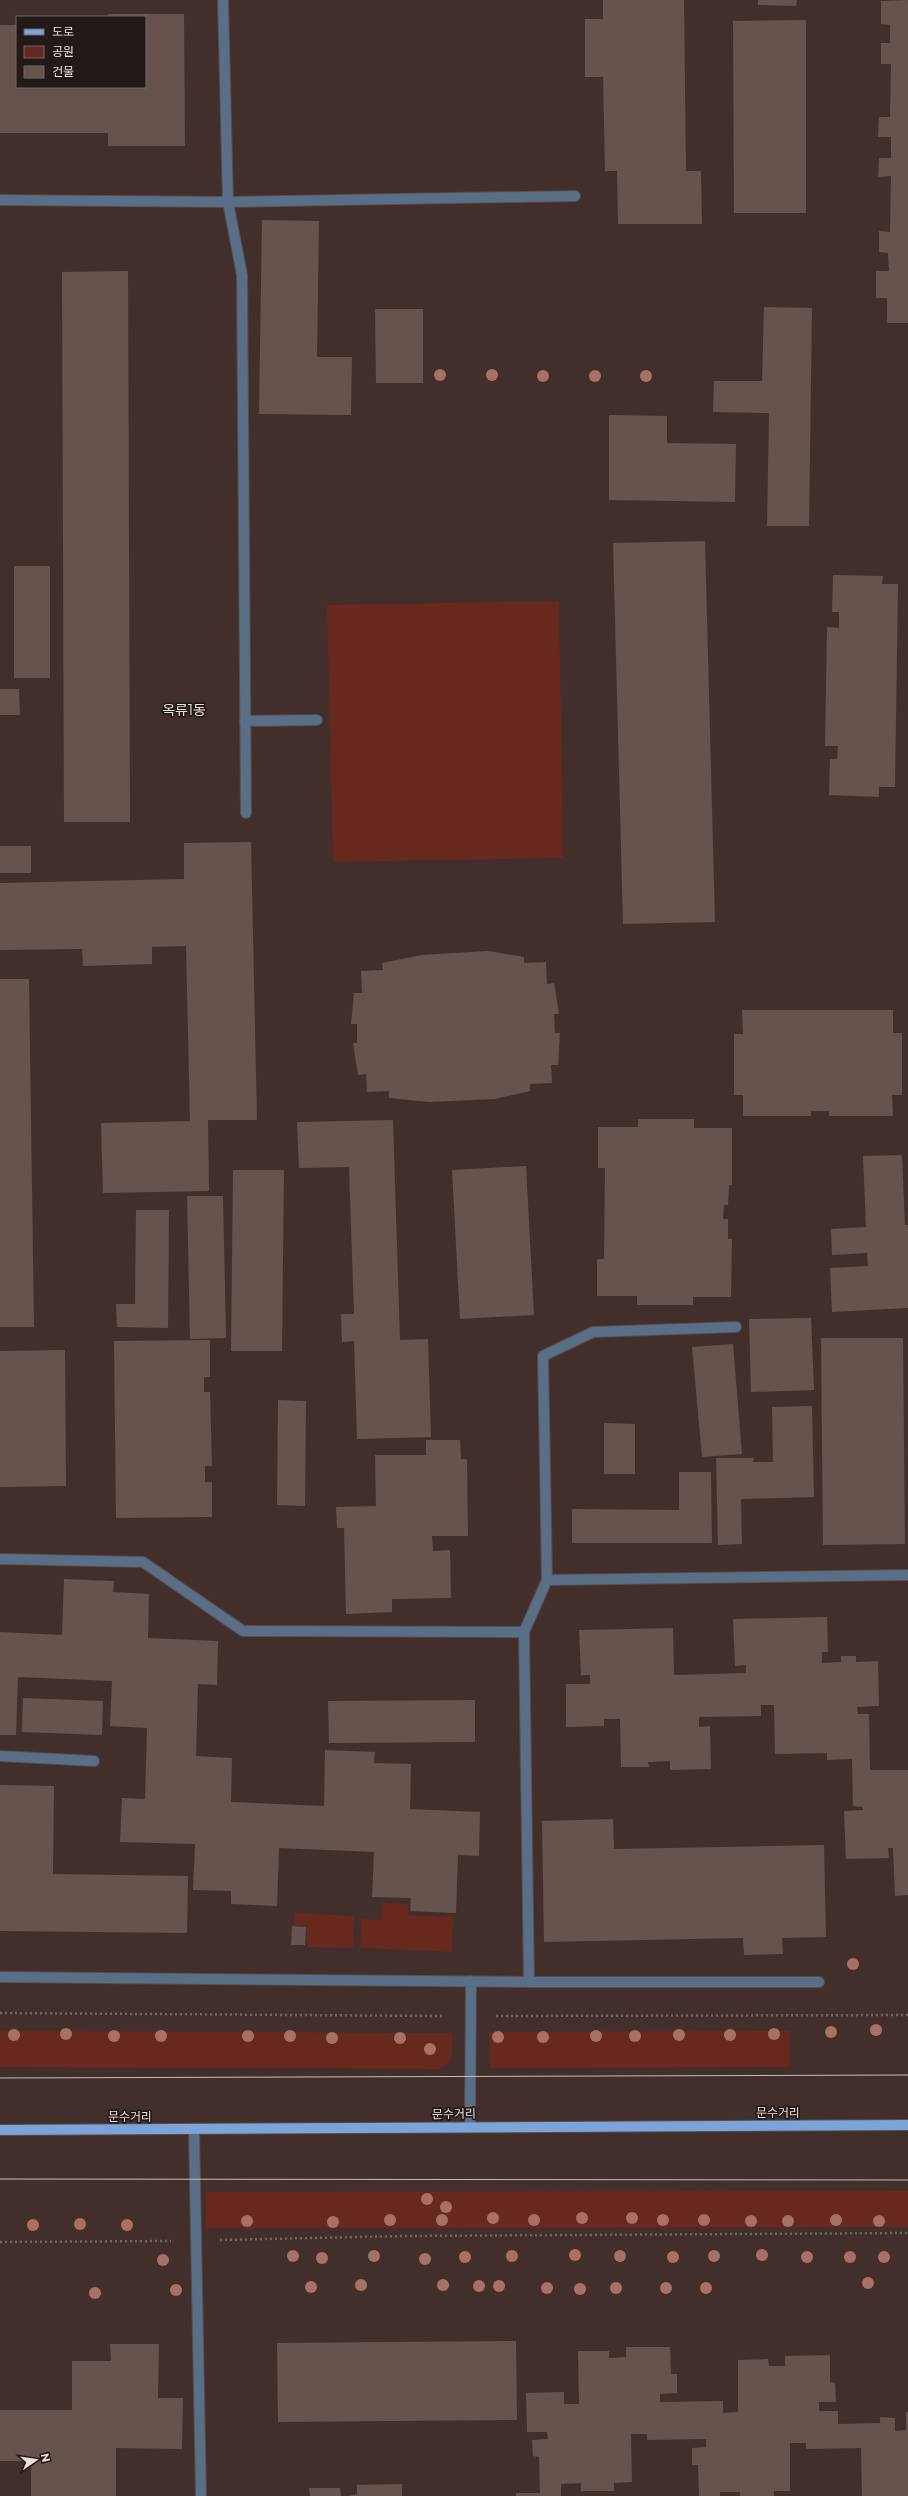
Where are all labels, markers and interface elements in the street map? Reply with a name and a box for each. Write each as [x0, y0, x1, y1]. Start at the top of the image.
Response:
legend [16, 16, 146, 88]
text: 도로 [52, 24, 74, 39]
text: 공원 [52, 44, 74, 59]
text: 건물 [52, 64, 74, 79]
district label: 옥류1동 [162, 701, 206, 719]
street label: 문수거리 [756, 2105, 800, 2120]
street label: 문수거리 [432, 2106, 476, 2121]
street label: 문수거리 [108, 2109, 152, 2124]
north arrow [16, 2440, 56, 2480]
text: N [38, 2452, 54, 2464]

